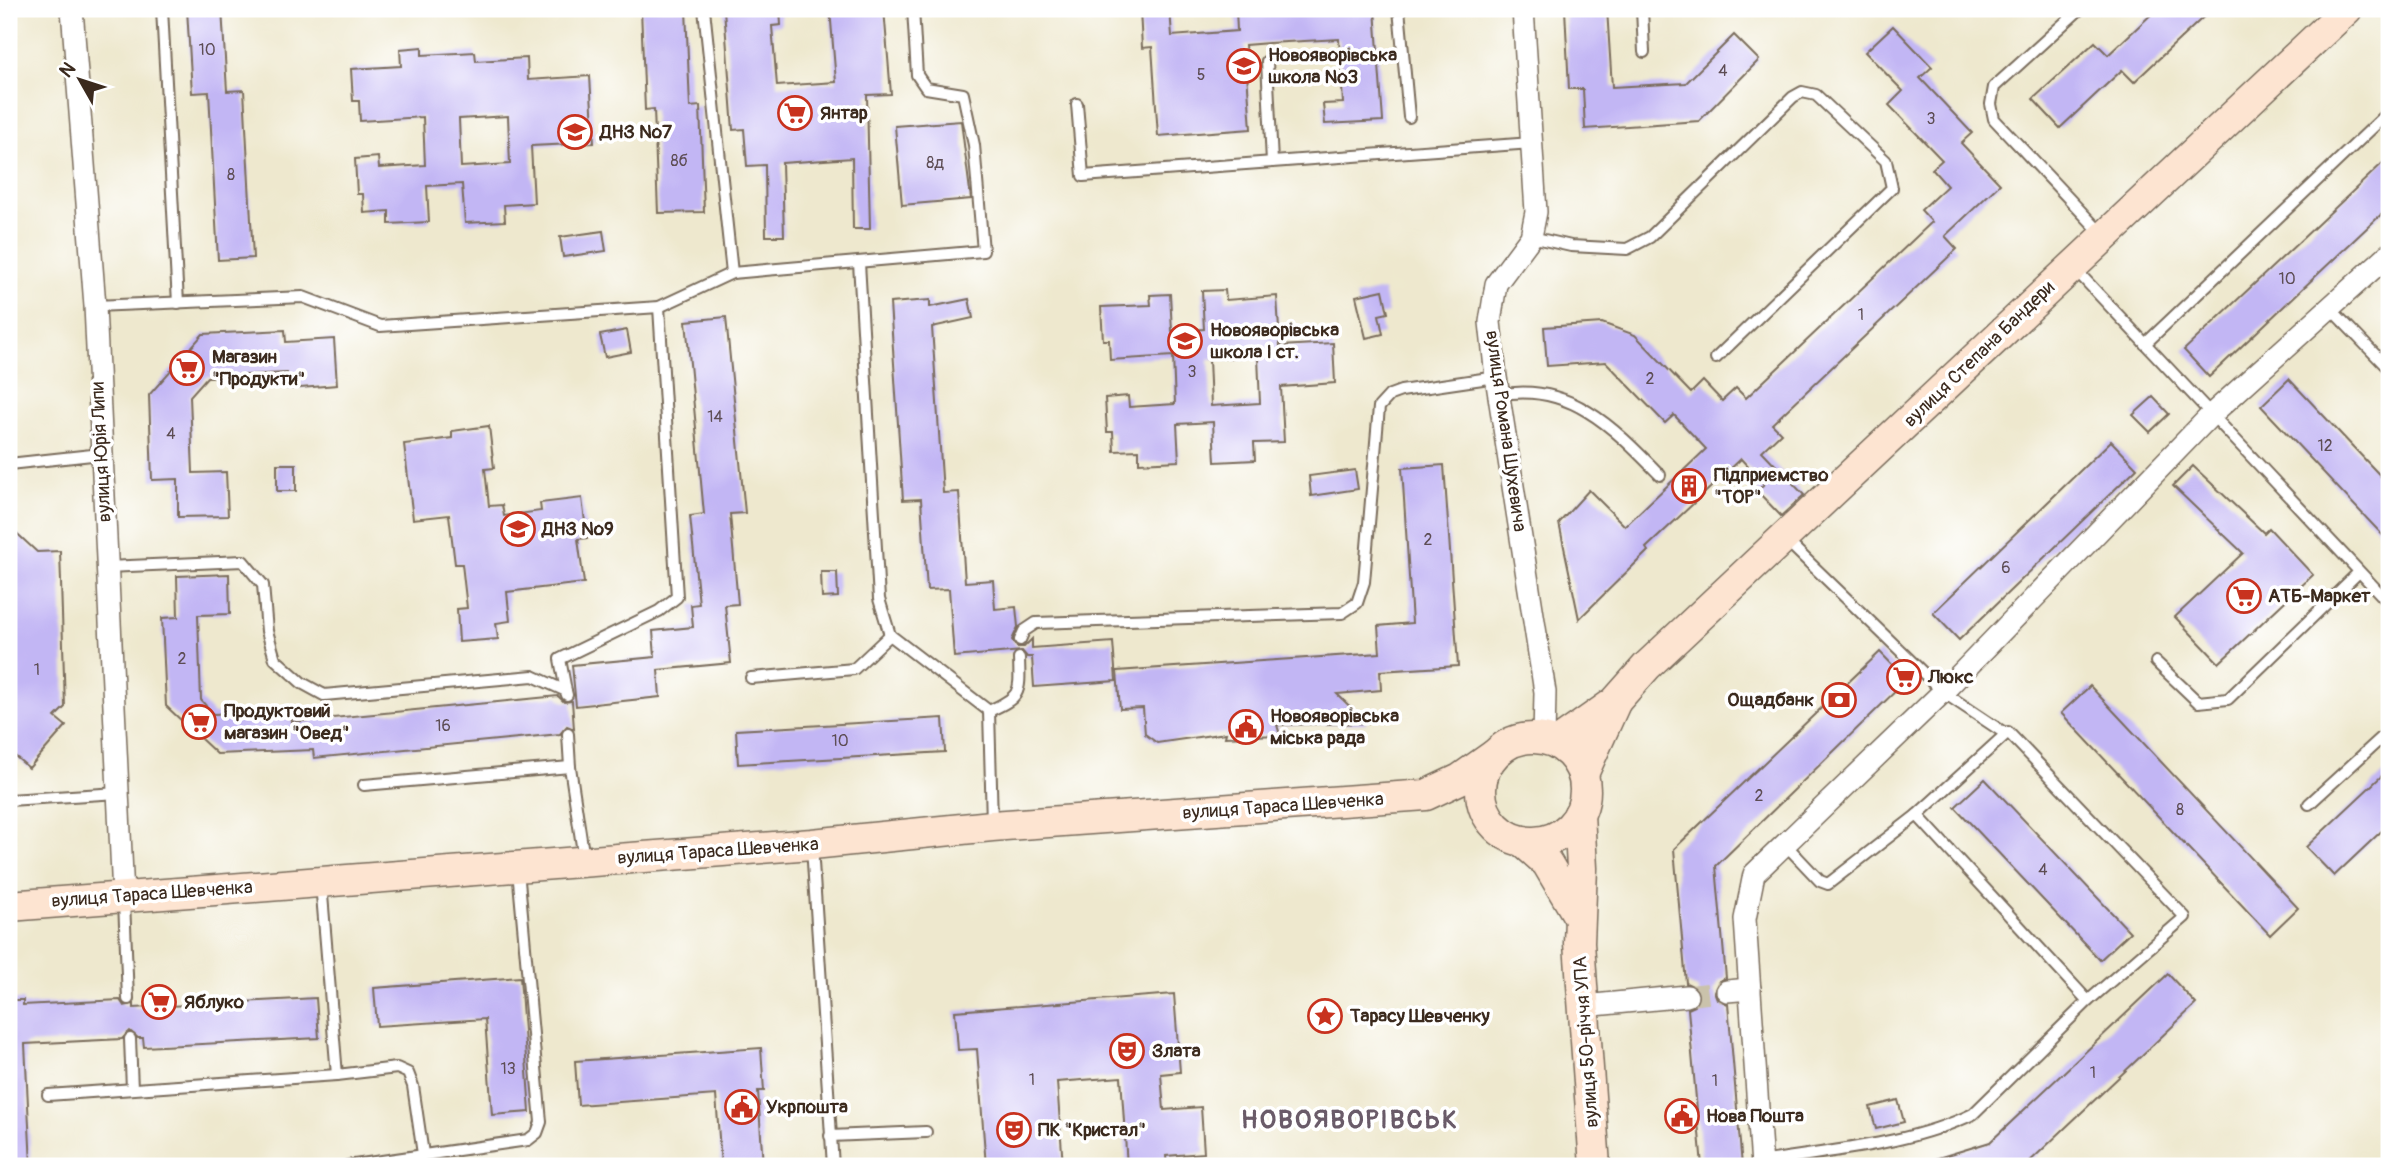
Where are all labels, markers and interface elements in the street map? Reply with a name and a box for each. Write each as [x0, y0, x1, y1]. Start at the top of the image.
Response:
house number: 10 [198, 40, 216, 60]
place label: Новояворівська школа №3 [1268, 43, 1397, 89]
north arrow [46, 46, 116, 116]
school or university icon: Новояворівська школа №3 [1225, 47, 1263, 85]
text: N [54, 57, 81, 82]
house number: 4 [1718, 61, 1728, 81]
house number: 5 [1197, 65, 1205, 85]
supermarket icon: Янтар [776, 94, 814, 132]
place label: Янтар [820, 101, 868, 125]
house number: 3 [1927, 109, 1936, 129]
school or university icon: ДНЗ №7 [556, 113, 594, 151]
place label: ДНЗ №7 [599, 120, 673, 144]
house number: 8б [670, 151, 688, 171]
house number: 8д [926, 153, 944, 173]
house number: 8 [227, 165, 235, 185]
house number: 10 [2278, 269, 2296, 289]
street label: вулиця Степана Бандери [1899, 275, 2060, 432]
house number: 1 [1858, 305, 1864, 325]
place label: Новояворівська школа І ст. [1210, 318, 1339, 364]
school or university icon: Новояворівська школа І ст. [1166, 322, 1204, 360]
street label: вулиця Романа Шухевича [1480, 329, 1532, 533]
place label: Магазин "Продукти" [212, 345, 305, 391]
supermarket icon: Магазин "Продукти" [168, 349, 206, 387]
house number: 3 [1188, 362, 1197, 382]
house number: 2 [1646, 369, 1655, 389]
street label: вулиця Юрія Липи [85, 381, 117, 523]
house number: 14 [707, 407, 723, 427]
house number: 4 [166, 424, 176, 444]
house number: 12 [2317, 436, 2333, 456]
place label: Підприємство "ТОР" [1714, 463, 1829, 509]
building icon: Підприємство "ТОР" [1670, 467, 1708, 505]
school or university icon: ДНЗ №9 [499, 510, 537, 548]
place label: ДНЗ №9 [541, 517, 614, 541]
house number: 2 [1424, 530, 1433, 550]
house number: 6 [2001, 558, 2011, 578]
supermarket icon: АТБ-Маркет [2225, 577, 2263, 615]
place label: АТБ-Маркет [2268, 584, 2371, 608]
house number: 2 [178, 649, 187, 669]
supermarket icon: Люкс [1885, 658, 1923, 696]
house number: 1 [34, 660, 40, 680]
place label: Люкс [1927, 665, 1974, 689]
bank icon: Ощадбанк [1820, 681, 1858, 719]
place label: Ощадбанк [1727, 688, 1814, 712]
place label: Продуктовий магазин "Овед" [224, 699, 350, 745]
supermarket icon: Продуктовий магазин "Овед" [180, 703, 218, 741]
place label: Новояворівська міська рада [1270, 704, 1399, 750]
public building icon: Новояворівська міська рада [1227, 708, 1265, 746]
house number: 16 [435, 716, 451, 736]
house number: 10 [831, 731, 849, 751]
house number: 2 [1755, 786, 1764, 806]
street label: вулиця Тараса Шевченка [1181, 787, 1385, 825]
house number: 8 [2176, 800, 2184, 820]
street label: вулиця Тараса Шевченка [616, 832, 820, 870]
house number: 4 [2038, 860, 2048, 880]
street label: вулиця Тараса Шевченка [50, 875, 254, 913]
street label: вулиця 50-річчя УПА [1568, 955, 1604, 1129]
supermarket icon: Яблуко [140, 983, 178, 1021]
place label: Яблуко [184, 990, 245, 1014]
place icon: Тарасу Шевченку [1306, 997, 1344, 1035]
place label: Тарасу Шевченку [1349, 1004, 1491, 1028]
theatre icon: Злата [1108, 1032, 1146, 1070]
place label: Злата [1152, 1039, 1201, 1063]
house number: 13 [500, 1059, 516, 1079]
house number: 1 [2090, 1063, 2096, 1083]
house number: 1 [1029, 1070, 1035, 1090]
house number: 1 [1712, 1071, 1718, 1091]
public building icon: Укрпошта [723, 1088, 761, 1126]
place label: Укрпошта [766, 1095, 848, 1119]
public building icon: Нова Пошта [1663, 1097, 1701, 1135]
district label: НОВОЯВОРІВСЬК [1241, 1104, 1459, 1136]
place label: Нова Пошта [1706, 1104, 1804, 1128]
theatre icon: ПК "Кристал" [995, 1111, 1033, 1149]
place label: ПК "Кристал" [1038, 1118, 1146, 1142]

